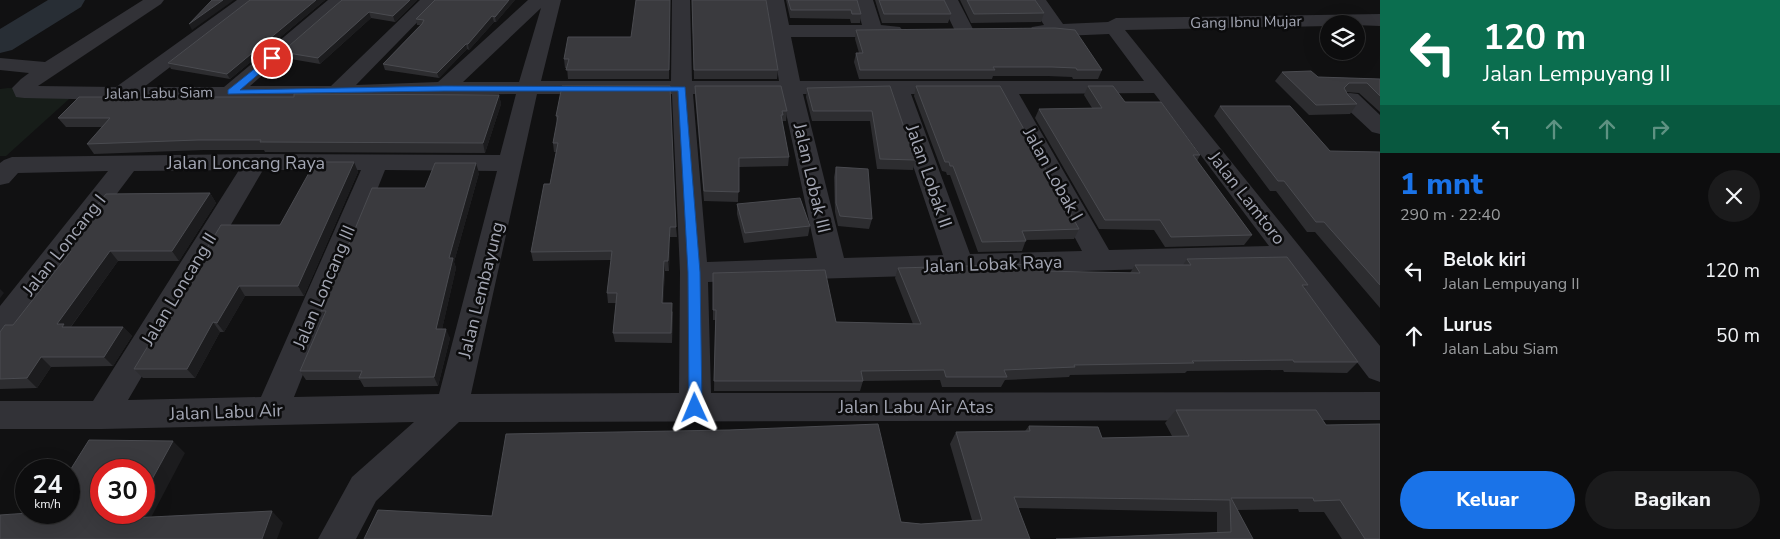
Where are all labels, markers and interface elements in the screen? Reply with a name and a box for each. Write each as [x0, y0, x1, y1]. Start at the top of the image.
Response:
street label: Gang Ibnu Mujar [1190, 11, 1303, 33]
text: 120 m [1483, 14, 1586, 61]
map controls [1320, 15, 1365, 60]
button: layers [1320, 15, 1365, 60]
icon: left [1400, 20, 1465, 85]
pin [251, 37, 293, 79]
icon: arrive [258, 44, 286, 72]
text: Jalan Lempuyang II [1483, 59, 1671, 89]
street label: Jalan Labu Siam [104, 82, 213, 104]
icon: left [1487, 115, 1515, 143]
icon: ahead [1540, 115, 1568, 143]
icon: ahead [1593, 115, 1621, 143]
icon: right [1646, 115, 1674, 143]
street label: Jalan Lobak III [787, 120, 836, 235]
street label: Jalan Lobak II [900, 120, 958, 231]
street label: Jalan Lobak I [1017, 122, 1088, 225]
street label: Jalan Lamtoro [1202, 146, 1291, 250]
street label: Jalan Loncang Raya [166, 151, 325, 175]
text: 1 mnt [1400, 164, 1483, 205]
button: close [1708, 170, 1760, 222]
street label: Jalan Loncang I [16, 189, 111, 302]
text: 290 m · 22:40 [1400, 204, 1501, 226]
street label: Jalan Lembayung [452, 219, 510, 362]
street label: Jalan Loncang III [287, 222, 361, 353]
street label: Jalan Loncang II [135, 228, 222, 351]
text: Belok kiri [1443, 247, 1526, 273]
street label: Jalan Lobak Raya [922, 250, 1063, 278]
icon: left [1400, 257, 1428, 285]
text: 120 m [1705, 258, 1760, 284]
text: Jalan Lempuyang II [1443, 273, 1580, 295]
text: Lurus [1443, 312, 1492, 338]
icon: ahead [1400, 322, 1428, 350]
text: 50 m [1716, 323, 1760, 349]
text: Jalan Labu Siam [1443, 338, 1558, 360]
position arrow [668, 381, 720, 433]
street label: Jalan Labu Air Atas [837, 395, 994, 419]
street label: Jalan Labu Air [168, 398, 284, 426]
speed limit sign: 30 [90, 459, 155, 524]
text: 24 [32, 468, 63, 502]
button: Keluar [1400, 471, 1575, 529]
button: Bagikan [1585, 471, 1760, 529]
text: km/h [34, 496, 61, 512]

